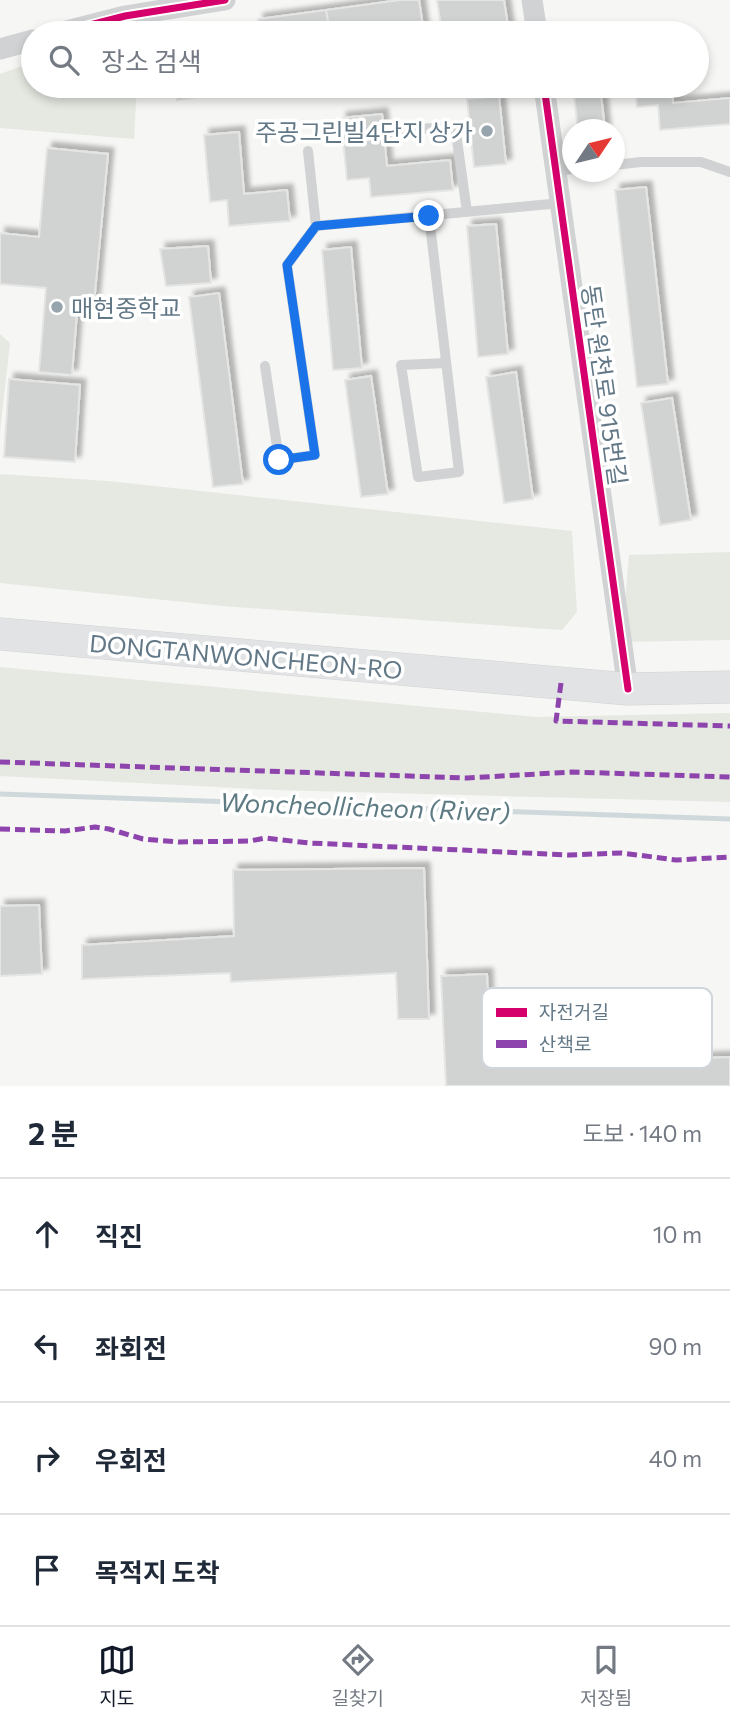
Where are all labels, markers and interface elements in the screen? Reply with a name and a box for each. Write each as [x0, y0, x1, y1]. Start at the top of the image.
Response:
search box [21, 21, 709, 98]
icon: search [45, 41, 83, 79]
text: 장소 검색 [101, 45, 202, 76]
place label: 주공그린빌4단지 상가 [255, 117, 473, 146]
north arrow [562, 119, 625, 182]
marker: 주공그린빌4단지 상가 [479, 123, 495, 139]
route end [413, 200, 444, 231]
street label: 동탄 원천로 915번길 [577, 283, 633, 487]
place label: 매현중학교 [71, 293, 181, 322]
marker: 매현중학교 [49, 299, 65, 315]
route start [263, 444, 294, 475]
street label: DONGTANWONCHEON-RO [88, 628, 404, 684]
water label: Woncheollicheon (River) [219, 785, 511, 827]
legend [482, 988, 712, 1068]
text: 자전거길 [539, 1000, 609, 1023]
text: 산책로 [539, 1032, 591, 1055]
text: 2 분 [28, 1114, 78, 1151]
text: 도보 · 140 m [582, 1119, 702, 1147]
icon: ahead [28, 1215, 66, 1253]
text: 직진 [95, 1220, 143, 1251]
text: 10 m [653, 1220, 702, 1248]
icon: left [28, 1327, 66, 1365]
text: 좌회전 [95, 1332, 167, 1363]
text: 90 m [649, 1332, 702, 1360]
icon: right [28, 1439, 66, 1477]
text: 우회전 [95, 1444, 167, 1475]
text: 40 m [649, 1444, 702, 1472]
icon: arrive [28, 1551, 66, 1589]
text: 목적지 도착 [95, 1556, 220, 1587]
tab: 지도 [98, 1641, 136, 1710]
tab: 길찾기 [332, 1641, 384, 1710]
tab: 저장됨 [580, 1641, 632, 1710]

